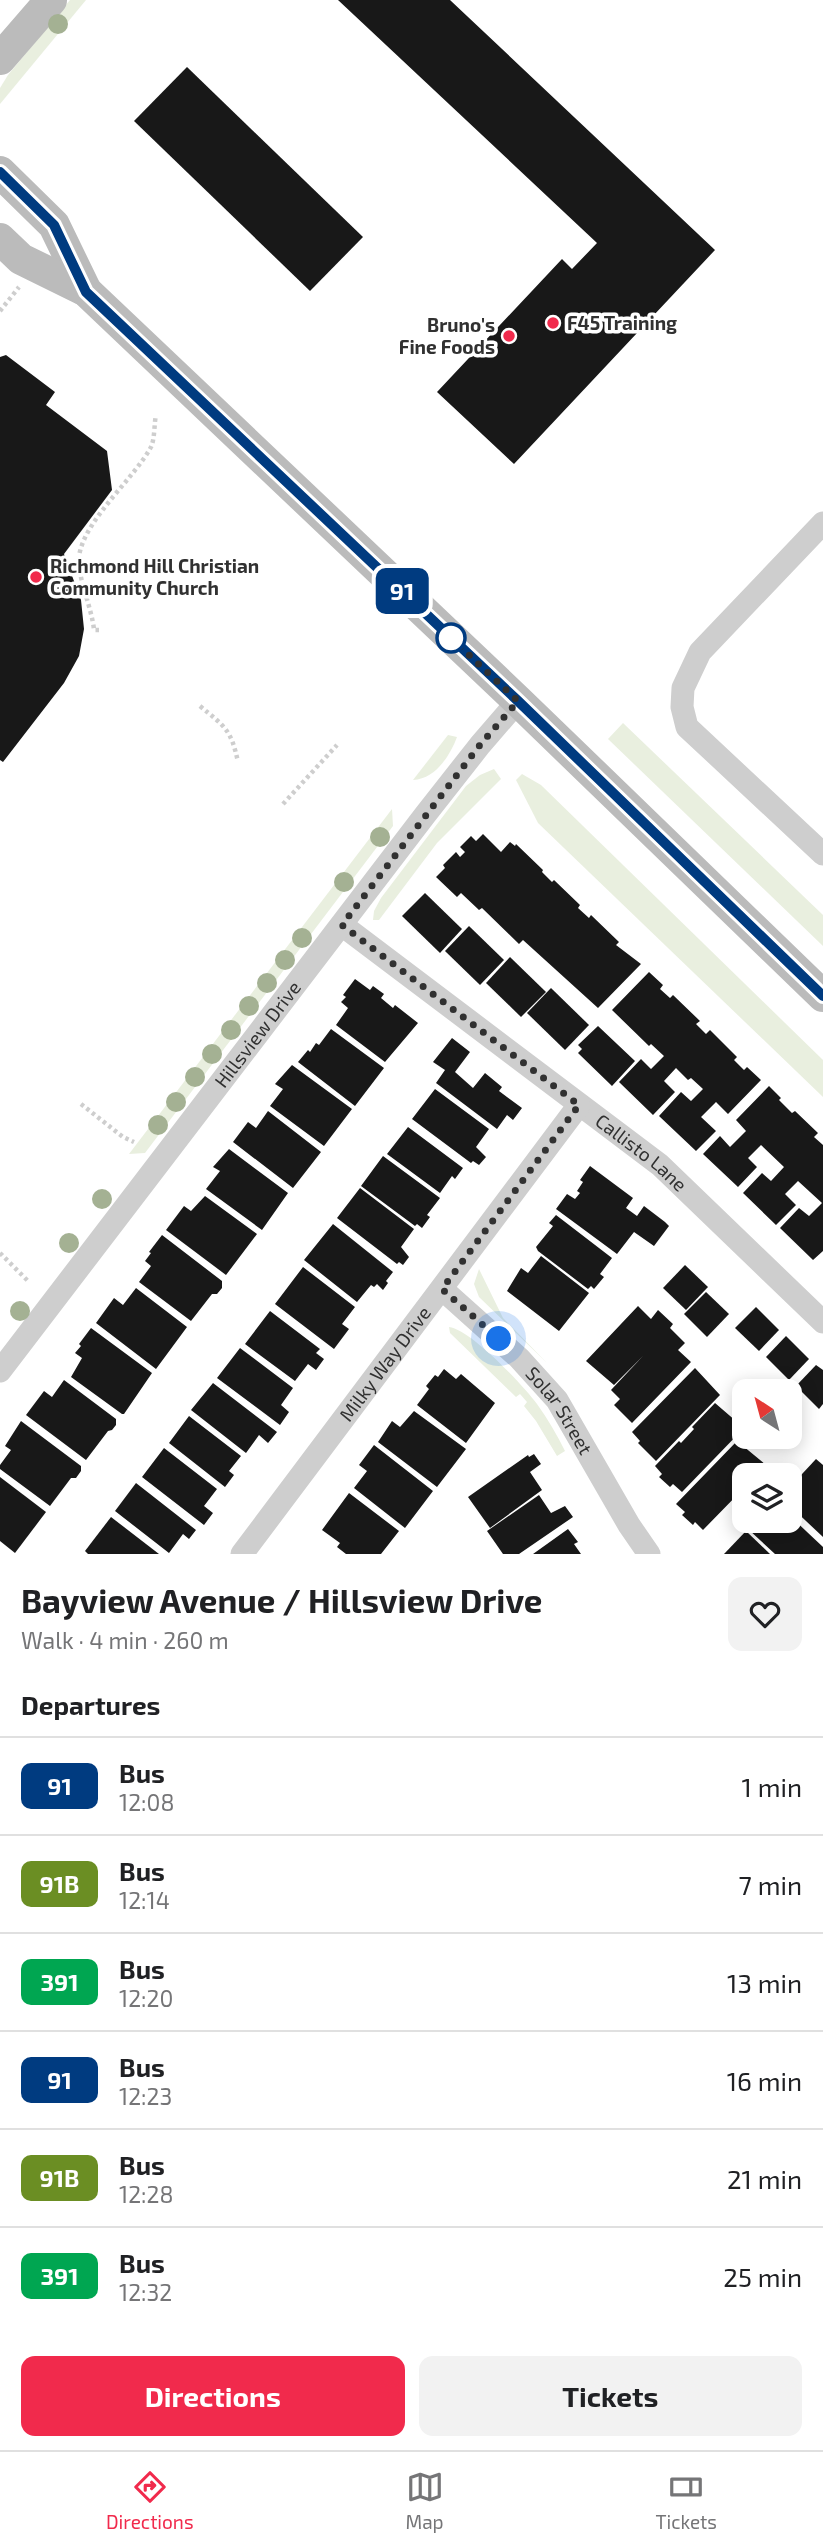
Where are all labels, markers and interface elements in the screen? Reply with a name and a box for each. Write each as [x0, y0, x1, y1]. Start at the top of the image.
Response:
place label: F45 Training [567, 311, 677, 334]
place label: Bruno's Fine Foods [399, 313, 495, 358]
marker: F45 Training [545, 315, 561, 331]
marker: Bruno's Fine Foods [501, 328, 517, 344]
place label: Richmond Hill Christian Community Church [50, 554, 259, 600]
line badge: 91 [370, 568, 434, 614]
marker: Richmond Hill Christian Community Church [28, 569, 44, 585]
text: 91 [390, 576, 414, 605]
unlabelled marker [436, 623, 466, 653]
street label: Hillsview Drive [209, 976, 305, 1092]
street label: Callisto Lane [591, 1109, 692, 1196]
street label: Milky Way Drive [334, 1301, 435, 1425]
your location [481, 1321, 516, 1356]
street label: Solar Street [521, 1362, 598, 1458]
north arrow [732, 1379, 802, 1449]
map controls [732, 1379, 802, 1533]
button: layers [732, 1463, 802, 1533]
button: heart [728, 1577, 802, 1651]
text: Bayview Avenue / Hillsview Drive [21, 1580, 542, 1620]
text: Walk · 4 min · 260 m [21, 1626, 229, 1654]
text: Departures [21, 1689, 160, 1720]
text: Bus [119, 1757, 165, 1788]
text: 91 [47, 1771, 72, 1800]
text: 1 min [742, 1771, 802, 1802]
text: 12:08 [119, 1788, 174, 1816]
text: Bus [119, 1855, 165, 1886]
text: 91B [40, 1869, 79, 1898]
text: 7 min [739, 1869, 802, 1900]
text: 12:14 [119, 1886, 170, 1914]
text: Bus [119, 1953, 165, 1984]
text: 391 [40, 1967, 79, 1996]
text: 13 min [727, 1967, 802, 1998]
text: 12:20 [119, 1984, 173, 2012]
text: Bus [119, 2051, 165, 2082]
text: 91 [47, 2065, 72, 2094]
text: 16 min [727, 2065, 802, 2096]
text: 12:23 [119, 2082, 172, 2110]
text: Bus [119, 2149, 165, 2180]
text: 91B [40, 2163, 79, 2192]
text: 21 min [727, 2163, 802, 2194]
text: 12:28 [119, 2180, 173, 2208]
text: Bus [119, 2247, 165, 2278]
text: 391 [40, 2261, 79, 2290]
text: 25 min [723, 2261, 802, 2292]
text: 12:32 [119, 2278, 172, 2306]
button: Directions [21, 2356, 405, 2436]
button: Tickets [419, 2356, 802, 2436]
tab: Directions [106, 2468, 194, 2533]
tab: Map [405, 2468, 444, 2533]
tab: Tickets [655, 2468, 717, 2533]

